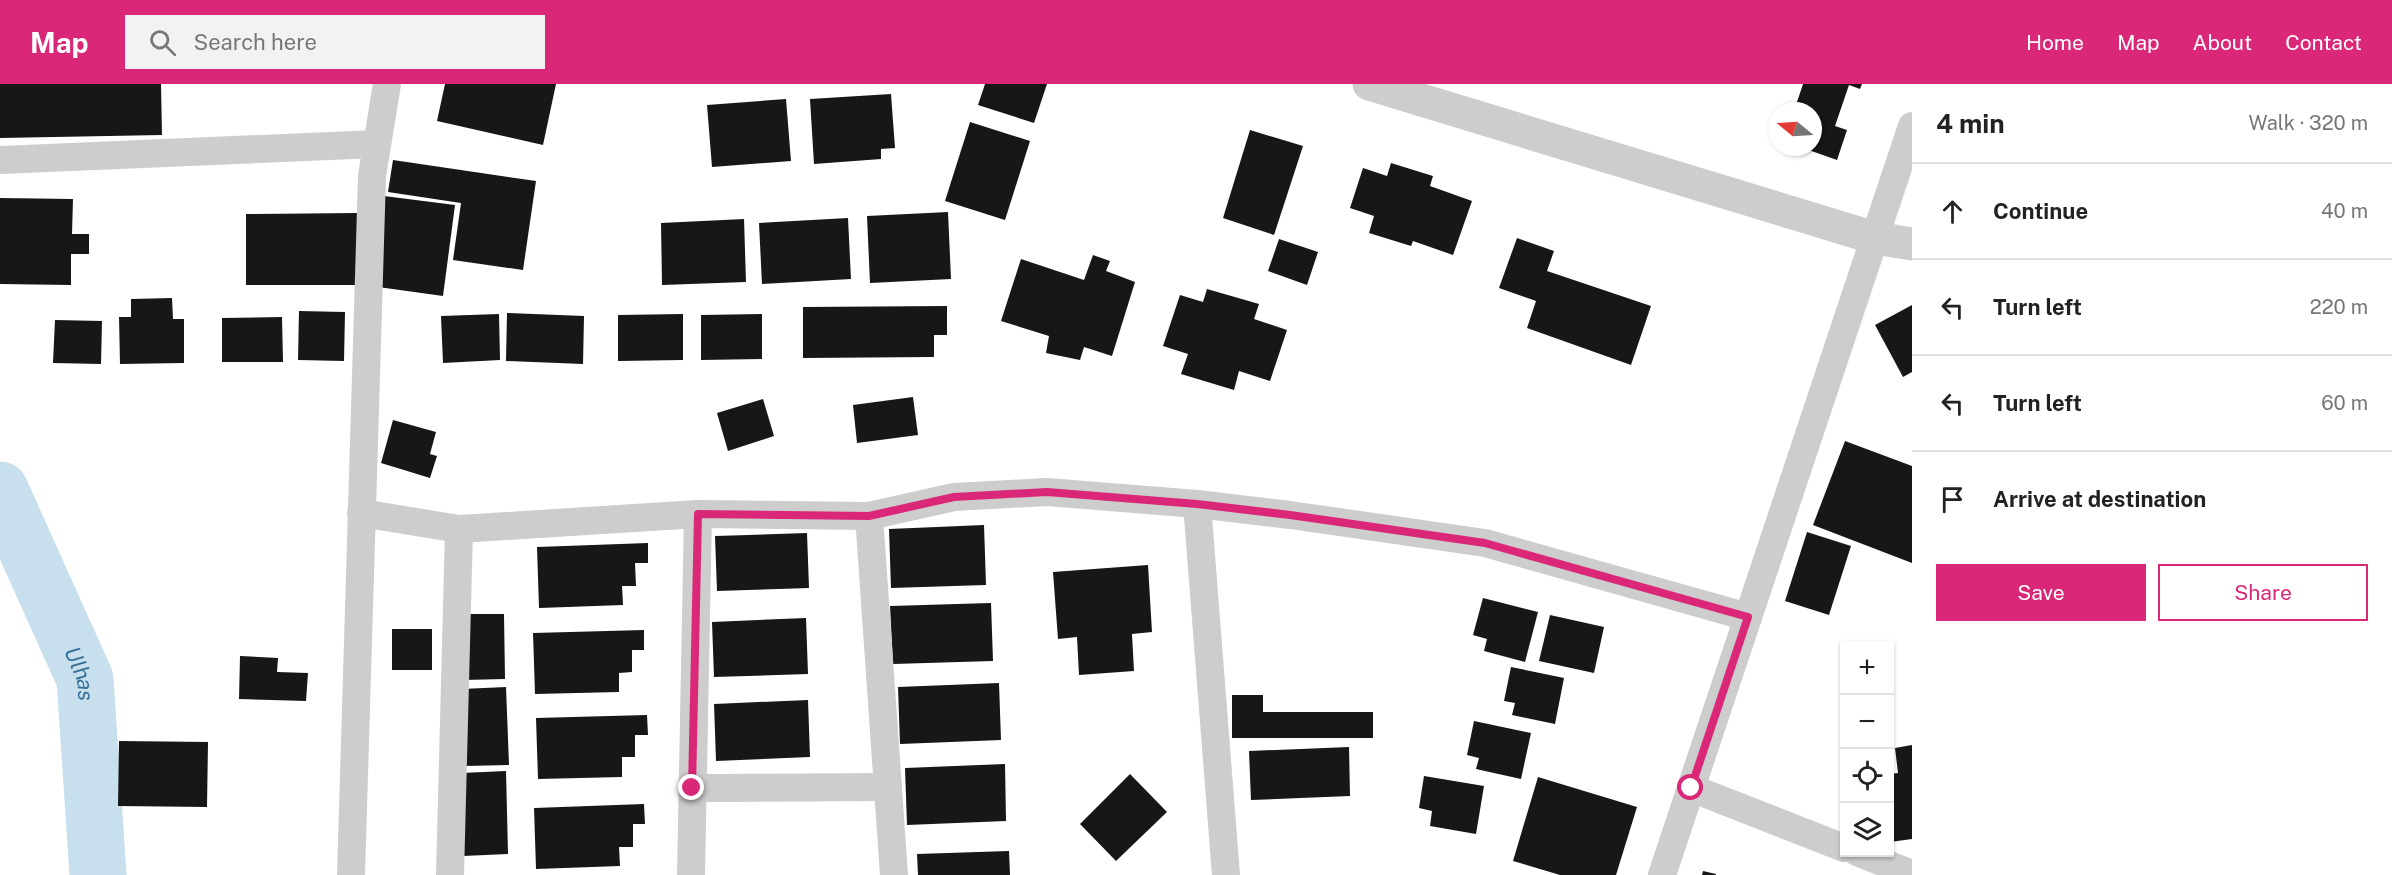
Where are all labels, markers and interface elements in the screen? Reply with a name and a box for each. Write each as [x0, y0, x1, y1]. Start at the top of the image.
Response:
search box [125, 15, 545, 69]
text: Map [30, 26, 89, 59]
icon: search [146, 26, 179, 59]
text: Search here [194, 29, 317, 55]
text: Home [2026, 30, 2084, 55]
text: Map [2117, 30, 2160, 55]
text: About [2193, 30, 2252, 55]
text: Contact [2285, 30, 2362, 55]
north arrow [1768, 102, 1822, 156]
text: 4 min [1936, 108, 2005, 139]
text: Walk · 320 m [2248, 111, 2368, 135]
icon: ahead [1936, 195, 1969, 228]
text: Continue [1993, 198, 2088, 224]
text: 40 m [2321, 199, 2368, 223]
icon: left [1936, 291, 1969, 324]
text: Turn left [1993, 294, 2082, 320]
text: 220 m [2310, 295, 2368, 319]
icon: left [1936, 387, 1969, 420]
text: Turn left [1993, 390, 2082, 416]
text: 60 m [2321, 391, 2368, 415]
icon: arrive [1936, 483, 1969, 516]
text: Arrive at destination [1993, 486, 2206, 512]
button: Save [1936, 564, 2146, 621]
button: Share [2158, 564, 2368, 621]
map controls [1840, 641, 1894, 857]
button: + [1840, 641, 1894, 695]
water label: Ulhas [59, 642, 99, 702]
button: − [1840, 695, 1894, 749]
button: locate [1840, 749, 1894, 803]
route end [678, 774, 704, 800]
route start [1677, 774, 1703, 800]
button: layers [1840, 803, 1894, 857]

